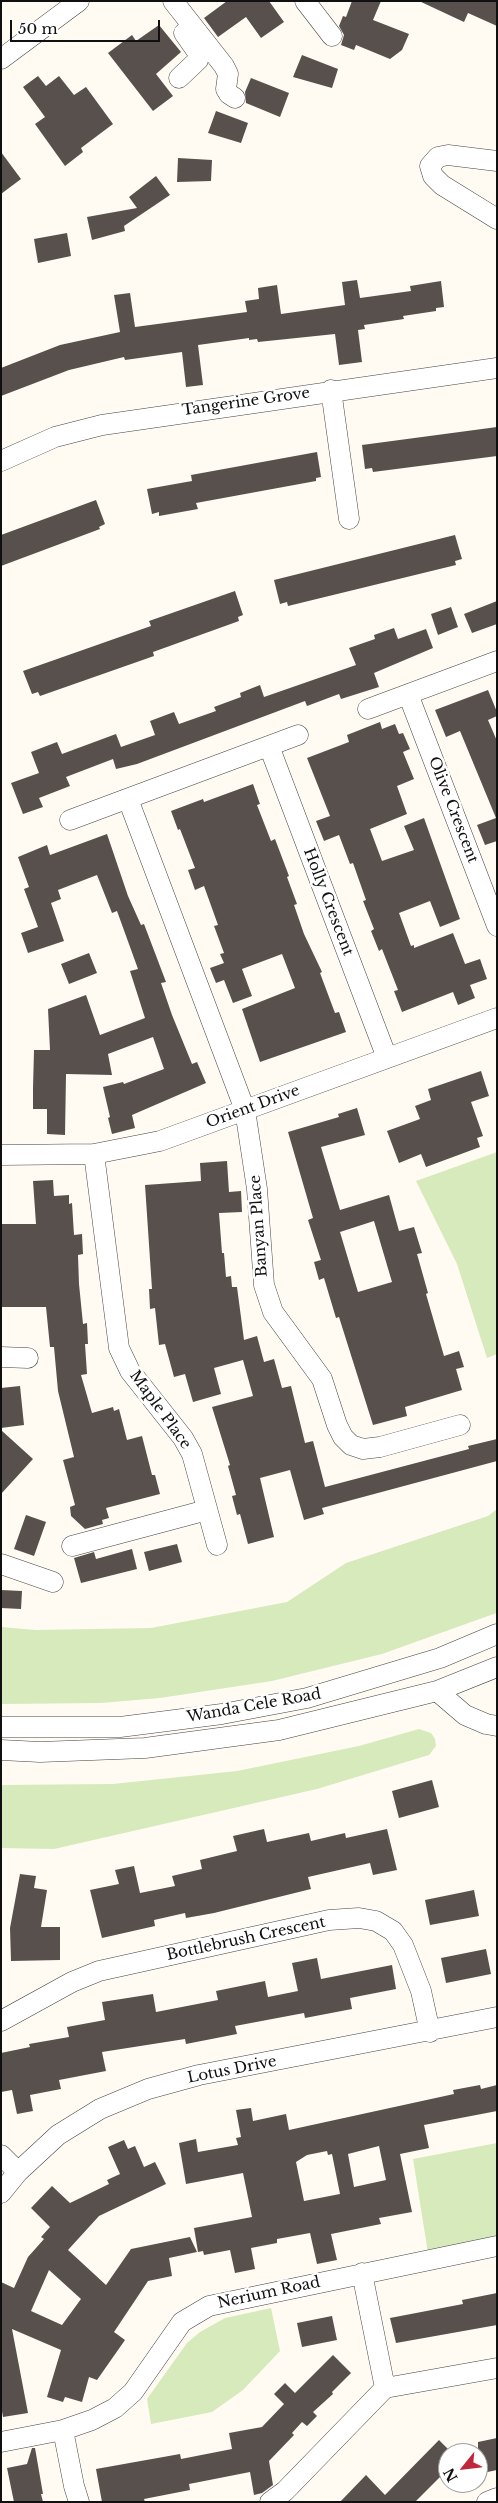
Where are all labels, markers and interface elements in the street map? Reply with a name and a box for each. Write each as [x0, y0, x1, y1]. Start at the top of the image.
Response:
scale bar [12, 10, 162, 42]
text: 50 m [18, 19, 58, 38]
street label: Tangerine Grove [181, 384, 311, 420]
street label: Olive Crescent [424, 754, 482, 866]
street label: Holly Crescent [299, 846, 357, 958]
street label: Orient Drive [204, 1082, 302, 1132]
street label: Banyan Place [246, 1174, 272, 1278]
street label: Maple Place [125, 1367, 195, 1453]
street label: Wanda Cele Road [185, 1685, 323, 1727]
street label: Bottlebrush Crescent [165, 1913, 327, 1965]
street label: Lotus Drive [186, 2053, 278, 2087]
street label: Nerium Road [216, 2273, 322, 2313]
north arrow [438, 2443, 488, 2493]
text: N [440, 2465, 462, 2485]

